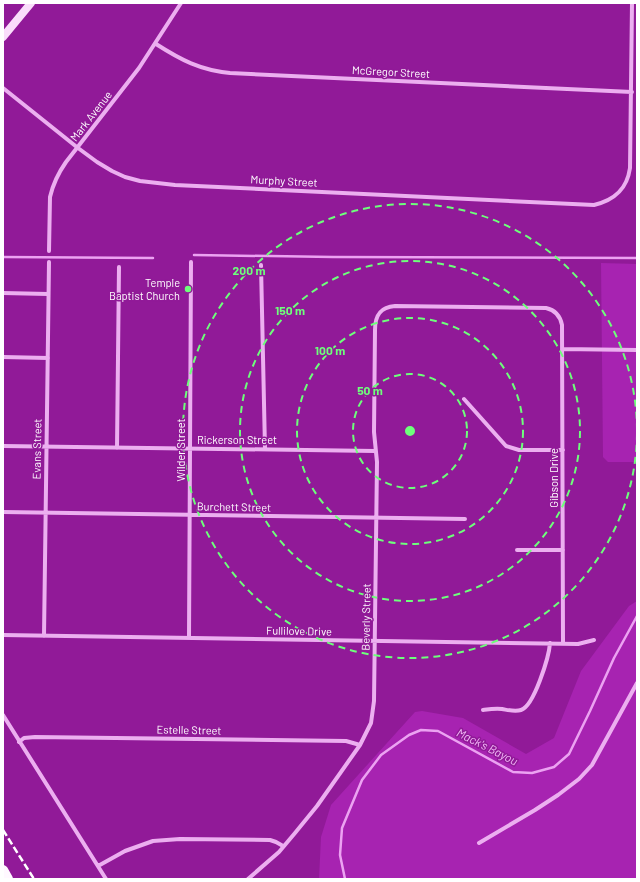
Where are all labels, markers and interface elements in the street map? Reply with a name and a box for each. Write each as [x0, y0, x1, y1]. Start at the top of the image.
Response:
street label: McGregor Street [352, 63, 430, 80]
street label: Mark Avenue [67, 88, 114, 143]
street label: Murphy Street [250, 172, 318, 189]
text: 200 m [233, 263, 265, 277]
place label: Temple Baptist Church [109, 276, 180, 302]
marker: Temple Baptist Church [183, 284, 193, 294]
text: 150 m [275, 303, 305, 317]
text: 100 m [315, 343, 345, 357]
text: 50 m [357, 383, 383, 397]
street label: Evans Street [29, 418, 44, 480]
street label: Wilder Street [174, 418, 187, 482]
centre of rings [403, 424, 417, 438]
street label: Rickerson Street [197, 433, 277, 446]
street label: Gibson Drive [547, 448, 560, 508]
street label: Burchett Street [197, 499, 271, 514]
street label: Beverly Street [358, 583, 373, 651]
street label: Fullilove Drive [266, 623, 332, 638]
street label: Estelle Street [157, 722, 222, 737]
water label: Mack's Bayou [454, 725, 520, 768]

